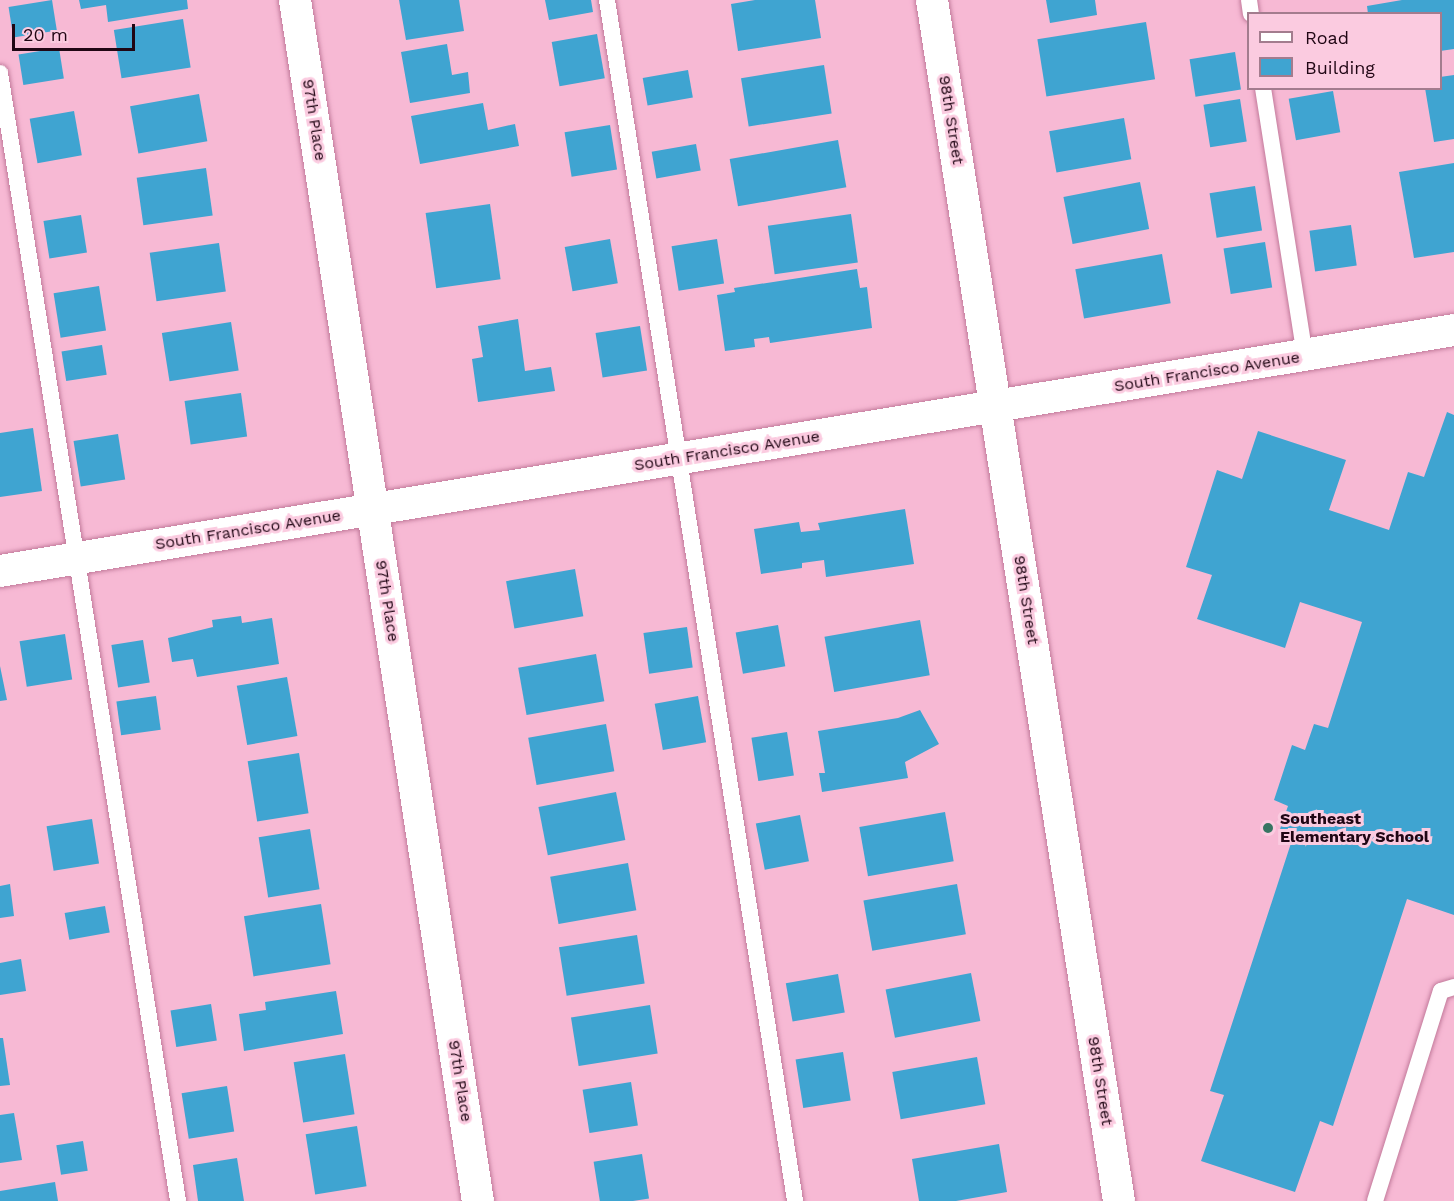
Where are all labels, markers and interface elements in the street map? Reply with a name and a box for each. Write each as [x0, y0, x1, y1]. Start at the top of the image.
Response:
scale bar [15, 12, 138, 50]
legend [1247, 12, 1442, 90]
text: 20 m [23, 24, 68, 45]
text: Road [1305, 27, 1349, 48]
text: Building [1305, 57, 1375, 78]
street label: 98th Street [934, 74, 968, 166]
street label: 97th Place [298, 78, 330, 162]
street label: South Francisco Avenue [1112, 348, 1302, 396]
street label: South Francisco Avenue [632, 427, 822, 475]
street label: South Francisco Avenue [153, 506, 343, 554]
street label: 98th Street [1009, 554, 1043, 646]
street label: 97th Place [371, 559, 403, 643]
place label: Southeast Elementary School [1280, 809, 1429, 847]
marker: Southeast Elementary School [1261, 821, 1275, 835]
street label: 98th Street [1083, 1035, 1117, 1127]
street label: 97th Place [444, 1039, 476, 1123]

